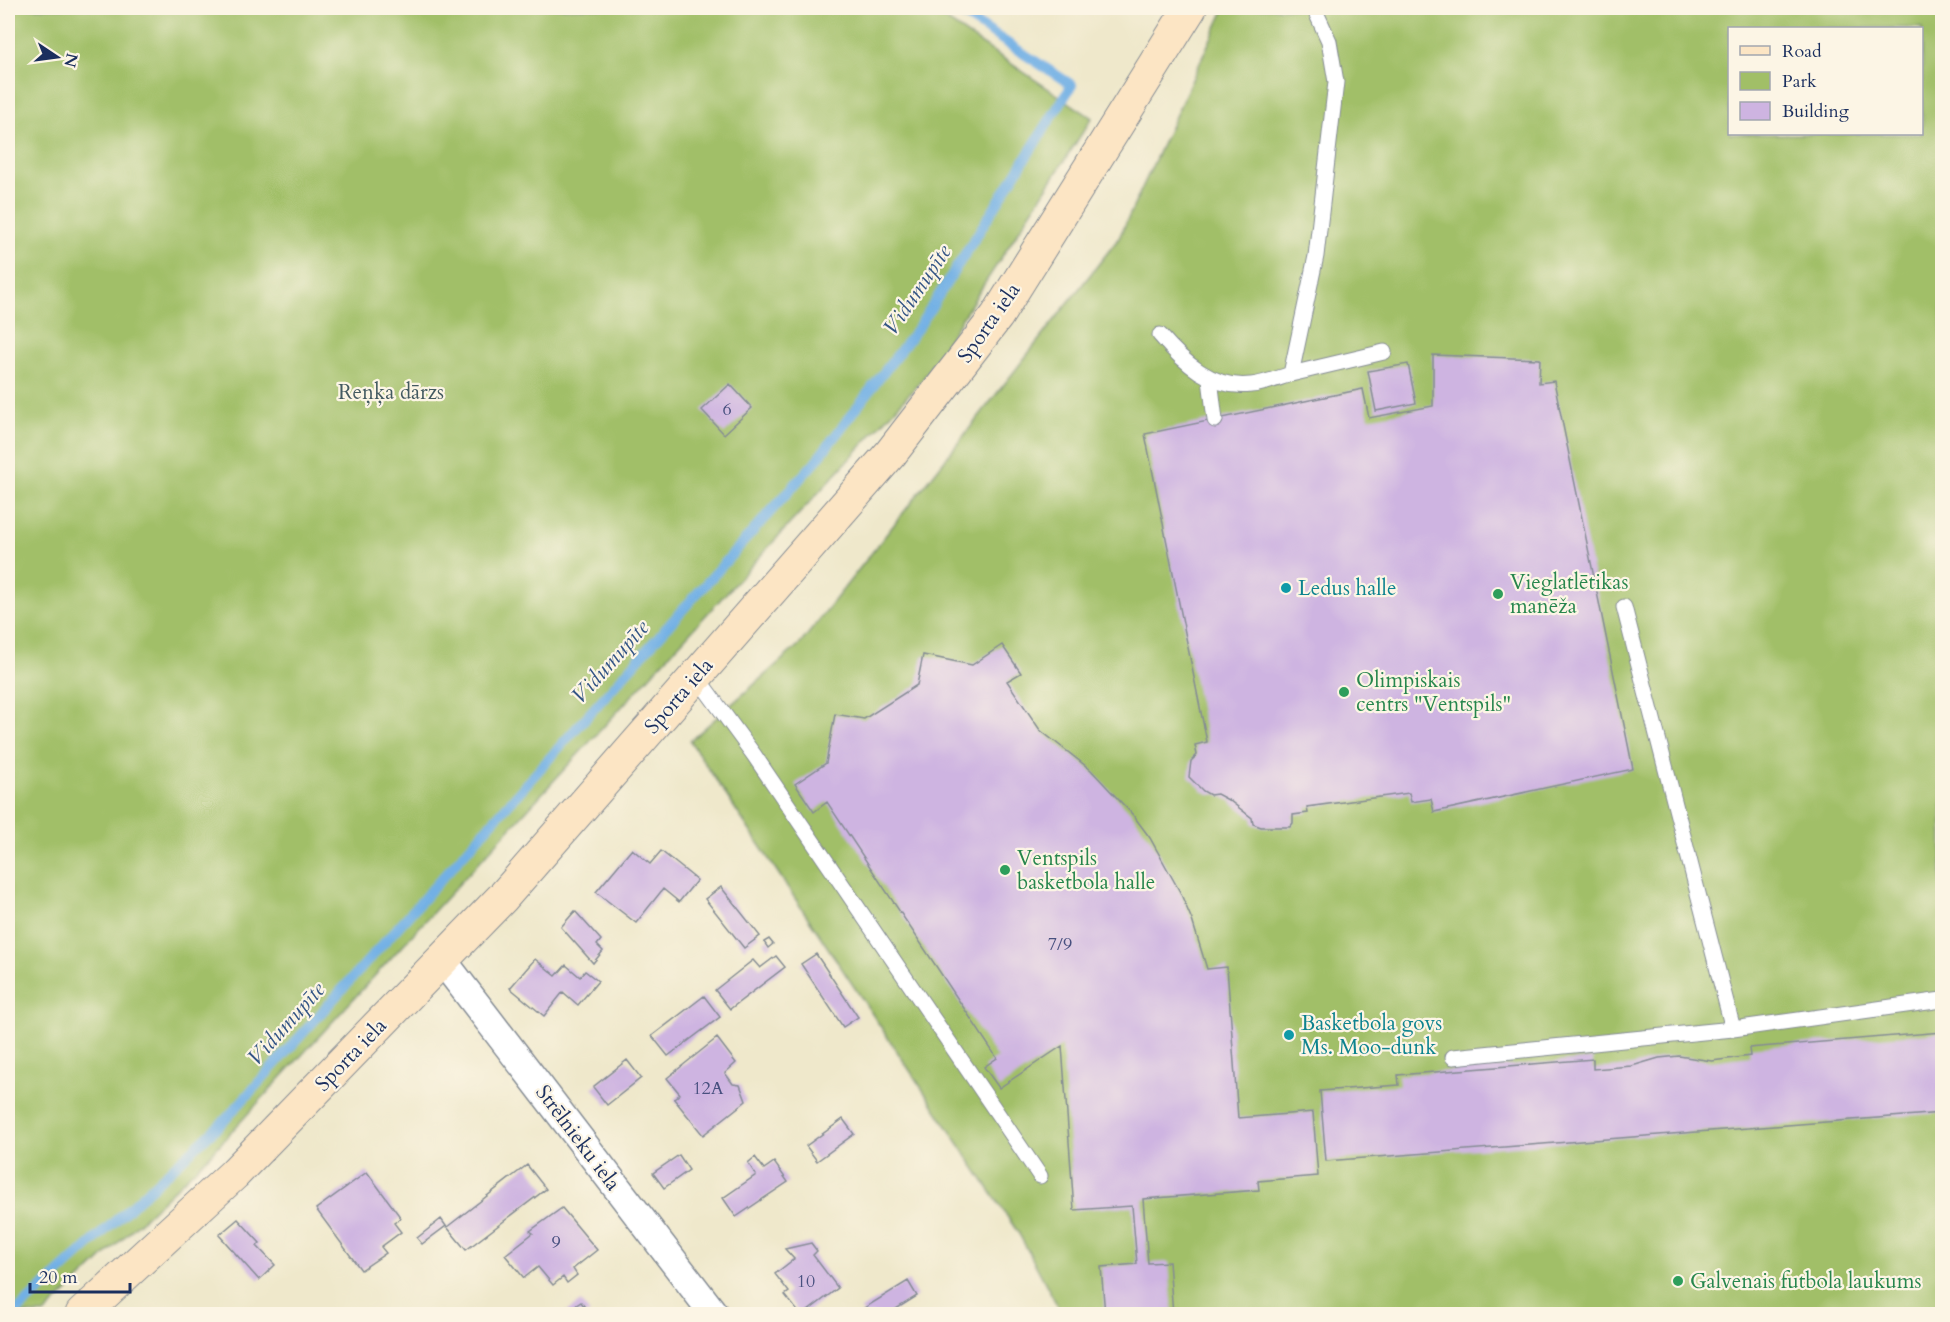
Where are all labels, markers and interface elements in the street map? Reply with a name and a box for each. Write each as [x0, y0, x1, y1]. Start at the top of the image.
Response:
north arrow [27, 27, 87, 87]
legend [1728, 27, 1923, 135]
text: Road [1782, 39, 1822, 64]
text: N [58, 51, 83, 69]
text: Park [1782, 69, 1817, 94]
text: Building [1782, 99, 1850, 124]
water label: Vidumupīte [876, 238, 959, 341]
street label: Sporta iela [951, 277, 1027, 369]
park label: Reņķa dārzs [338, 378, 444, 407]
house number: 6 [722, 397, 732, 422]
place label: Vieglatlētikas manēža [1510, 568, 1628, 621]
place label: Ledus halle [1298, 574, 1396, 603]
marker: Ledus halle [1279, 581, 1293, 595]
marker: Vieglatlētikas manēža [1491, 587, 1505, 601]
water label: Vidumupīte [564, 613, 656, 710]
street label: Sporta iela [638, 652, 720, 740]
place label: Olimpiskais centrs "Ventspils" [1356, 666, 1511, 719]
marker: Olimpiskais centrs "Ventspils" [1337, 685, 1351, 699]
place label: Ventspils basketbola halle [1017, 844, 1155, 897]
marker: Ventspils basketbola halle [998, 863, 1012, 877]
house number: 7/9 [1048, 932, 1072, 957]
water label: Vidumupīte [240, 975, 332, 1072]
place label: Basketbola govs Ms. Moo-dunk [1301, 1009, 1442, 1062]
street label: Sporta iela [309, 1012, 393, 1098]
marker: Basketbola govs Ms. Moo-dunk [1282, 1028, 1296, 1042]
house number: 12A [692, 1076, 724, 1101]
street label: Strēlnieku iela [529, 1079, 627, 1197]
house number: 9 [551, 1230, 561, 1255]
scale bar [30, 1256, 130, 1294]
text: 20 m [39, 1265, 78, 1290]
place label: Galvenais futbola laukums [1690, 1267, 1922, 1296]
house number: 10 [797, 1269, 815, 1294]
marker: Galvenais futbola laukums [1671, 1274, 1685, 1288]

